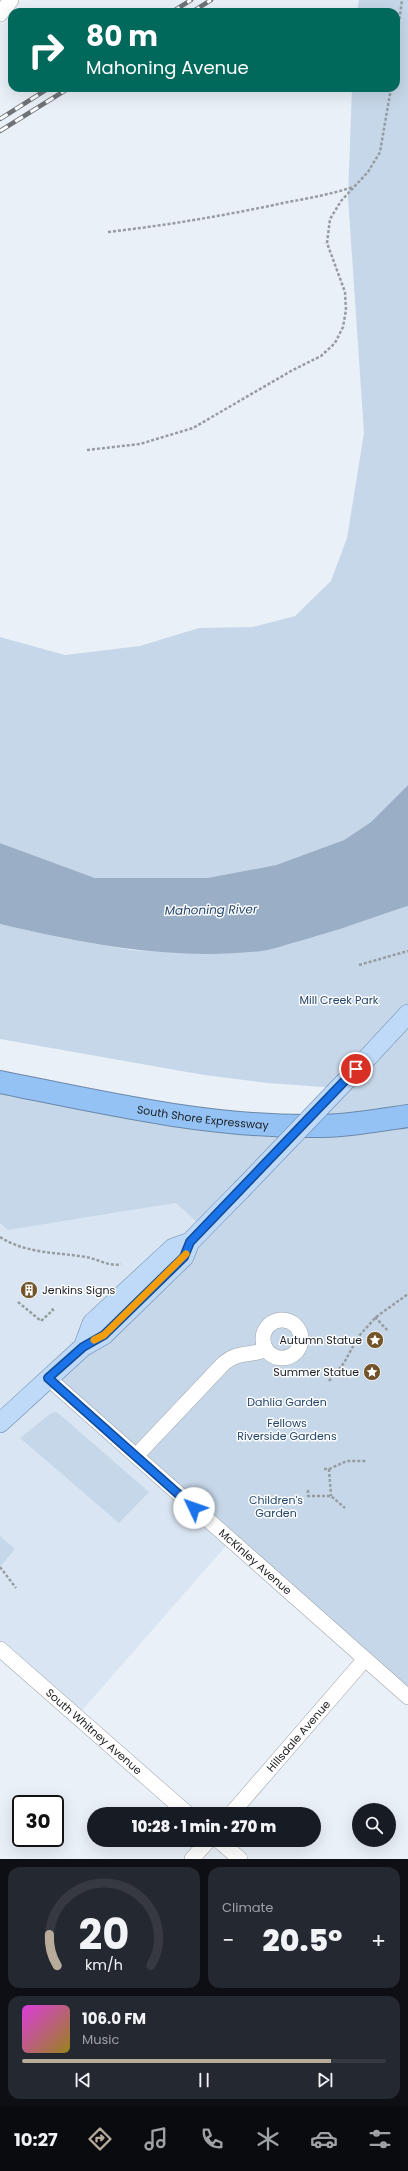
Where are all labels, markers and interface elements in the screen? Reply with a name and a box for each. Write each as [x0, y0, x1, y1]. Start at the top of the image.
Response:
text: 80 m [86, 17, 158, 56]
icon: right [20, 24, 72, 76]
text: Mahoning Avenue [86, 55, 249, 80]
water label: Mahoning River [164, 900, 258, 919]
park label: Mill Creek Park [300, 992, 379, 1008]
pin [339, 1052, 373, 1086]
icon: arrive [345, 1058, 367, 1080]
street label: South Shore Expressway [136, 1101, 270, 1133]
building icon: Jenkins Signs [19, 1280, 39, 1300]
place label: Jenkins Signs [42, 1282, 115, 1298]
place icon: Autumn Statue [365, 1330, 385, 1350]
place label: Autumn Statue [279, 1332, 362, 1348]
place icon: Summer Statue [362, 1362, 382, 1382]
place label: Summer Statue [273, 1364, 359, 1380]
park label: Dahlia Garden [247, 1394, 327, 1410]
park label: Fellows Riverside Gardens [237, 1415, 337, 1444]
position arrow [173, 1487, 215, 1529]
park label: Children's Garden [249, 1492, 303, 1521]
street label: McKinley Avenue [215, 1525, 295, 1599]
street label: South Whitney Avenue [42, 1685, 146, 1778]
street label: Hillsdale Avenue [263, 1697, 334, 1775]
speed limit sign: 30 [12, 1795, 64, 1847]
map controls [352, 1803, 396, 1847]
button: search [352, 1803, 396, 1847]
text: 10:28 · 1 min · 270 m [132, 1816, 276, 1837]
text: Climate [222, 1898, 273, 1917]
text: 20 [79, 1904, 129, 1963]
text: 20.5° [263, 1919, 342, 1962]
text: − [222, 1925, 234, 1956]
text: + [371, 1925, 386, 1956]
text: km/h [85, 1954, 123, 1974]
text: 106.0 FM [82, 2008, 146, 2029]
text: Music [82, 2030, 119, 2049]
icon: previous [72, 2069, 94, 2091]
icon: pause [193, 2069, 215, 2091]
icon: next [314, 2069, 336, 2091]
icon: directions [86, 2125, 114, 2153]
icon: music [142, 2125, 170, 2153]
icon: phone [198, 2125, 226, 2153]
icon: climate [254, 2125, 282, 2153]
icon: car [310, 2125, 338, 2153]
icon: filters [366, 2125, 394, 2153]
text: 10:27 [14, 2127, 58, 2152]

